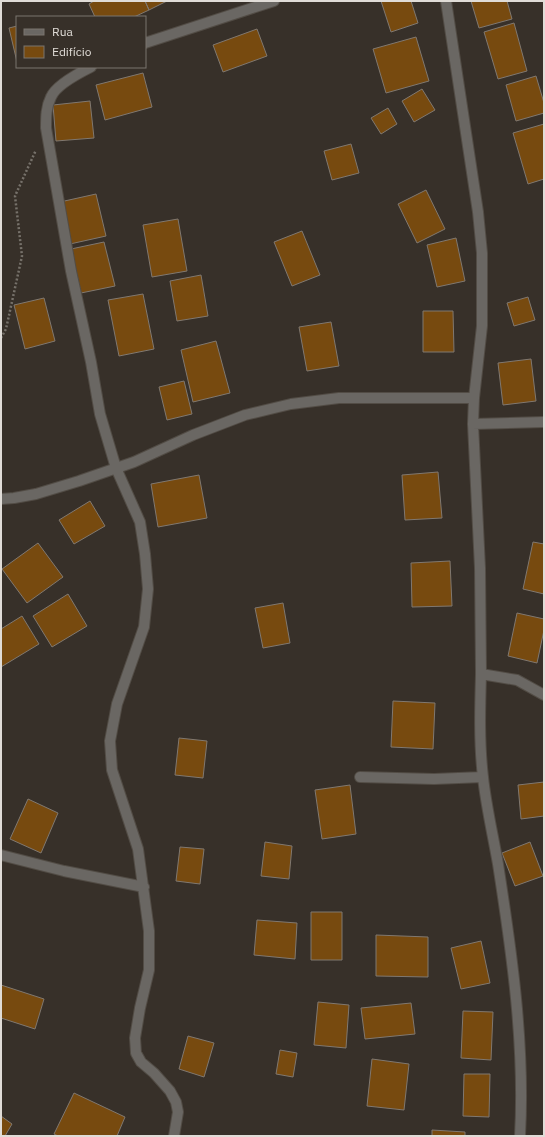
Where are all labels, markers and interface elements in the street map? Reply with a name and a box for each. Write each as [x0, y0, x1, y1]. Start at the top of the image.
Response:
legend [16, 16, 146, 68]
text: Rua [52, 24, 73, 39]
text: Edifício [52, 44, 92, 59]

